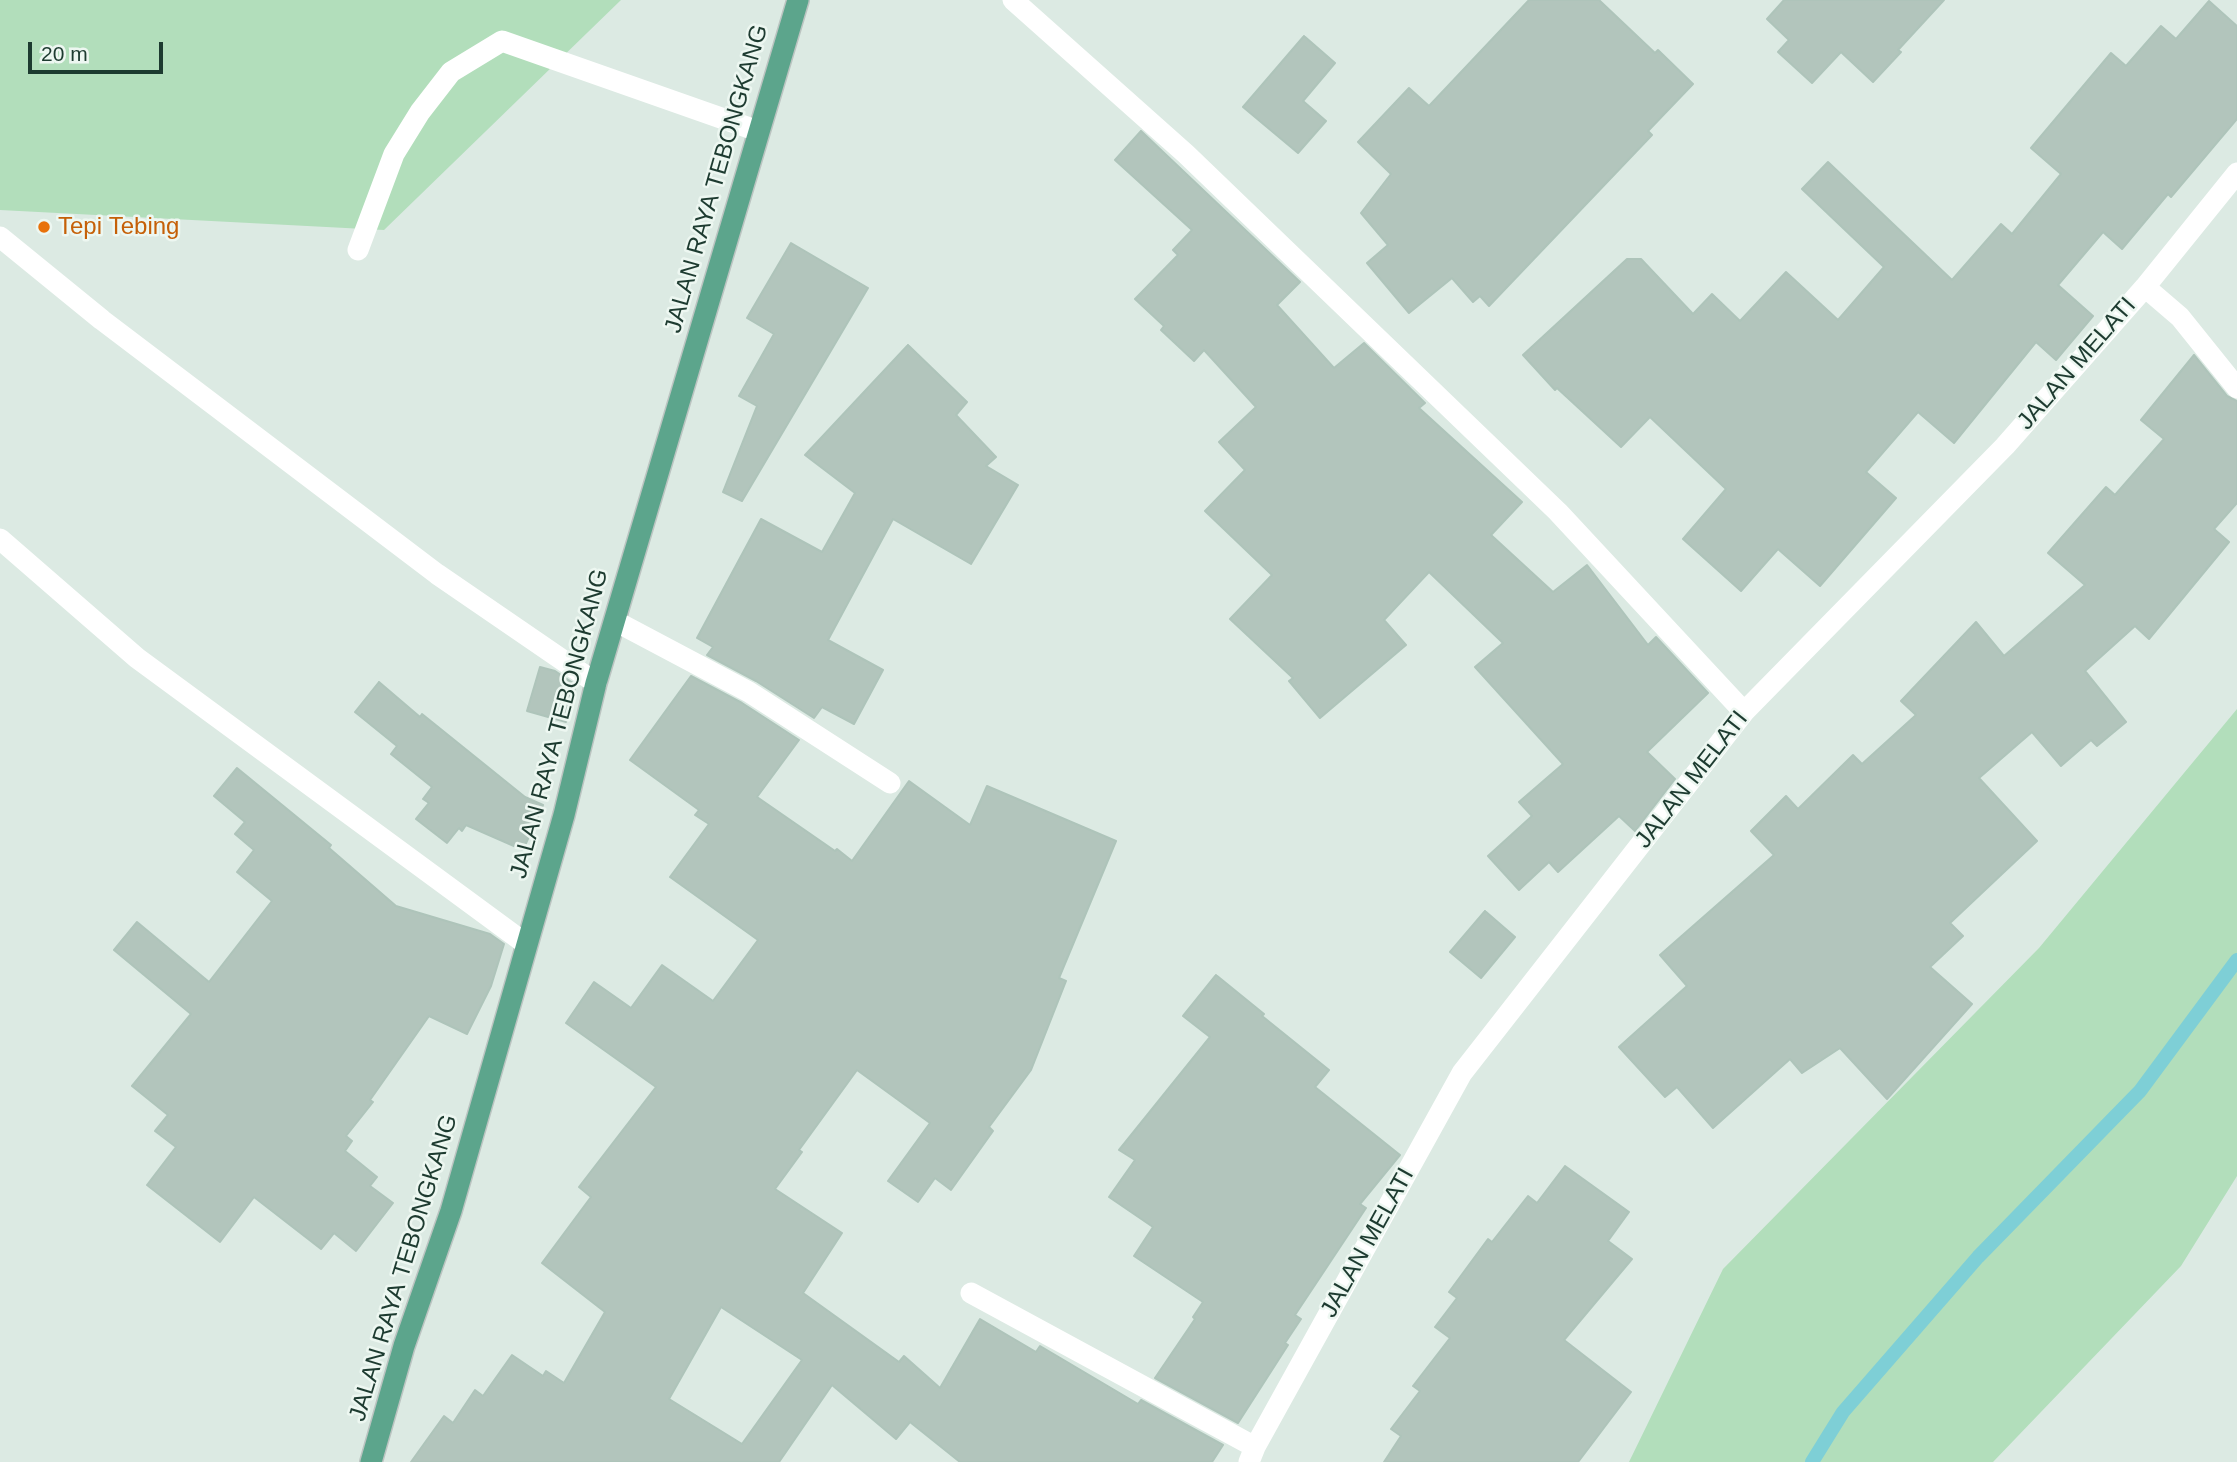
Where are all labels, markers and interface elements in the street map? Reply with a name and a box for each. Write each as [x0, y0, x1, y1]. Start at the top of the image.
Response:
street label: JALAN RAYA TEBONGKANG [659, 22, 775, 336]
scale bar [32, 28, 166, 72]
text: 20 m [41, 42, 88, 65]
place label: Tepi Tebing [58, 213, 179, 241]
marker: Tepi Tebing [36, 219, 52, 235]
street label: JALAN MELATI [2012, 292, 2142, 436]
street label: JALAN RAYA TEBONGKANG [505, 566, 615, 882]
street label: JALAN MELATI [1629, 706, 1755, 854]
street label: JALAN RAYA TEBONGKANG [344, 1111, 464, 1425]
street label: JALAN MELATI [1315, 1163, 1421, 1323]

